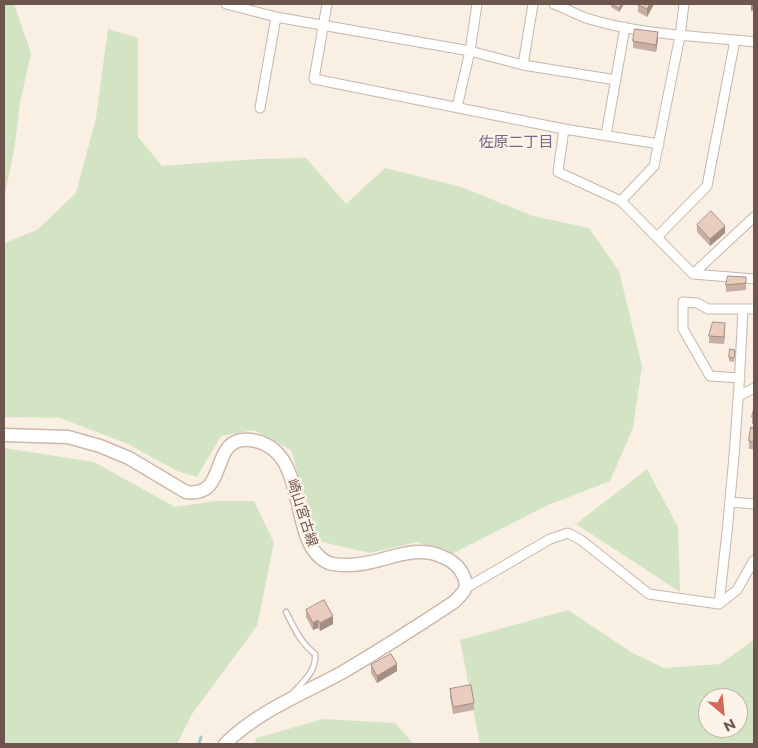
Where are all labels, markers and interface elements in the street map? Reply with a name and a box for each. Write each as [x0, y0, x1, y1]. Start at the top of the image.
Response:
district label: 佐原二丁目 [479, 134, 553, 152]
street label: 崎山宮古線 [283, 477, 321, 549]
north arrow [698, 688, 748, 738]
text: N [720, 715, 739, 736]

